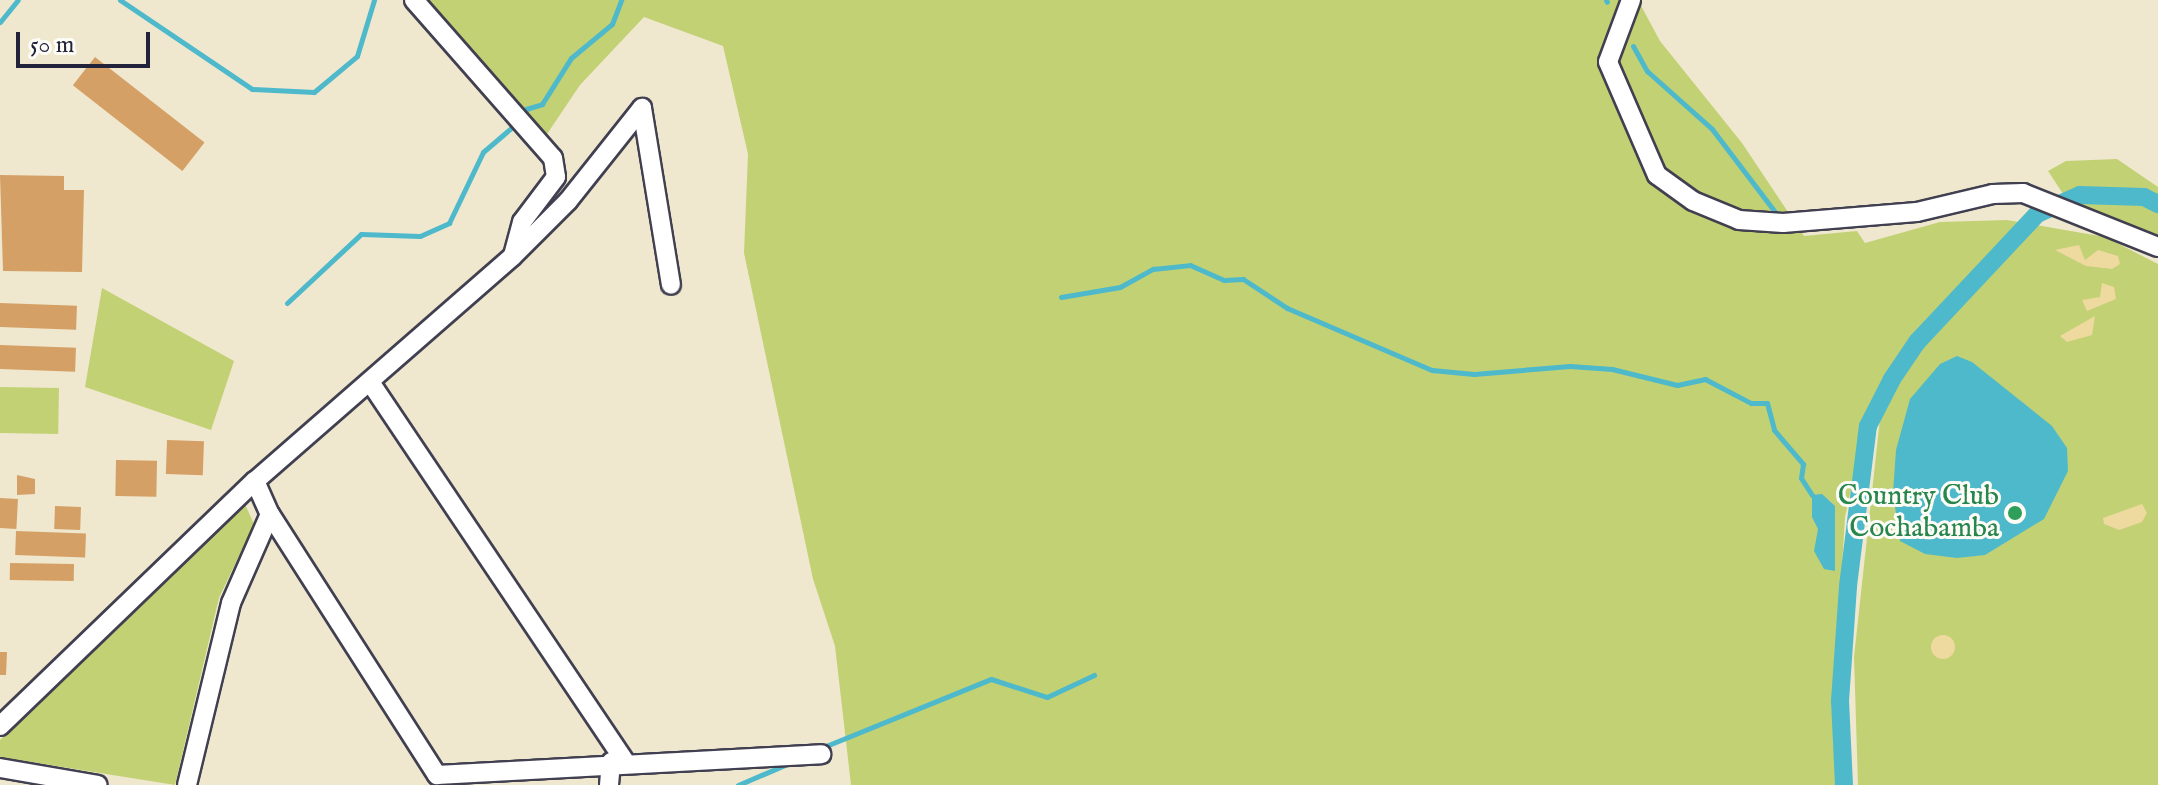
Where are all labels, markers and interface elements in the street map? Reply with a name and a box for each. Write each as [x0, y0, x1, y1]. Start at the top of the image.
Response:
scale bar [20, 16, 154, 66]
text: 50 m [30, 30, 74, 61]
place label: Country Club Cochabamba [1838, 480, 1999, 546]
marker: Country Club Cochabamba [2006, 504, 2024, 522]

